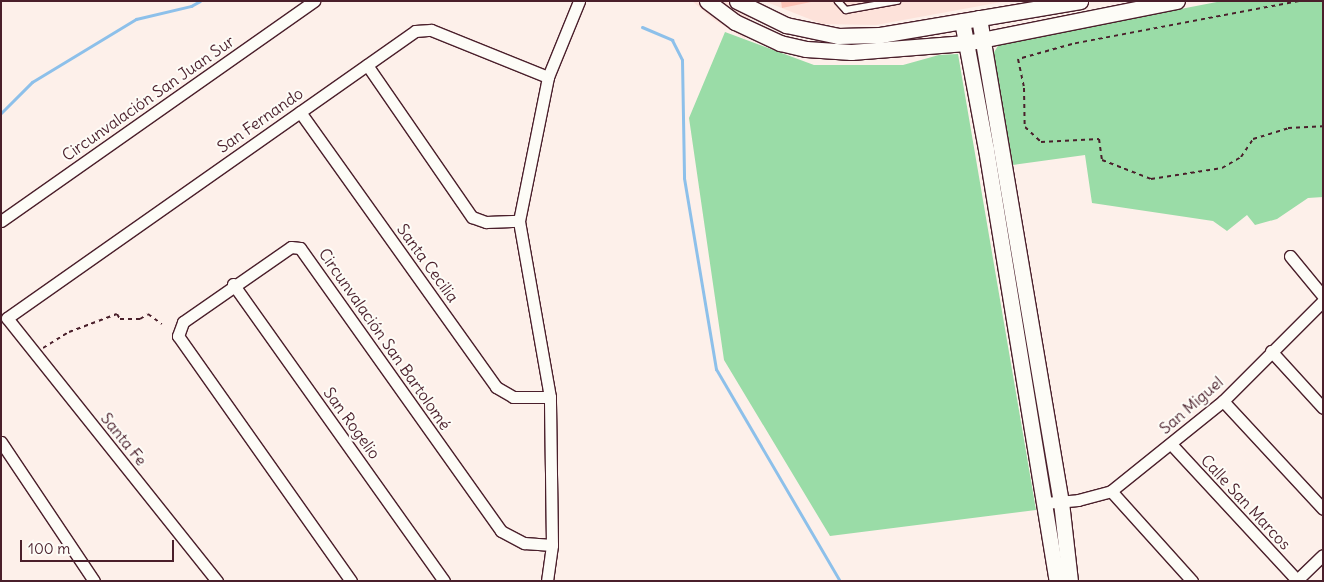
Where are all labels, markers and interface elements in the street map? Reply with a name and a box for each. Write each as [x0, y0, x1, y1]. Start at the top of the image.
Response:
street label: Circunvalación San Juan Sur [58, 31, 238, 165]
street label: San Fernando [213, 83, 307, 157]
street label: Santa Cecilia [393, 220, 463, 306]
street label: Circunvalación San Bartolomé [315, 245, 455, 433]
street label: San Miguel [1155, 372, 1227, 438]
street label: San Rogelio [320, 383, 384, 463]
street label: Santa Fe [97, 409, 151, 469]
street label: Calle San Marcos [1197, 451, 1295, 553]
scale bar [22, 530, 176, 562]
text: 100 m [28, 539, 70, 558]

